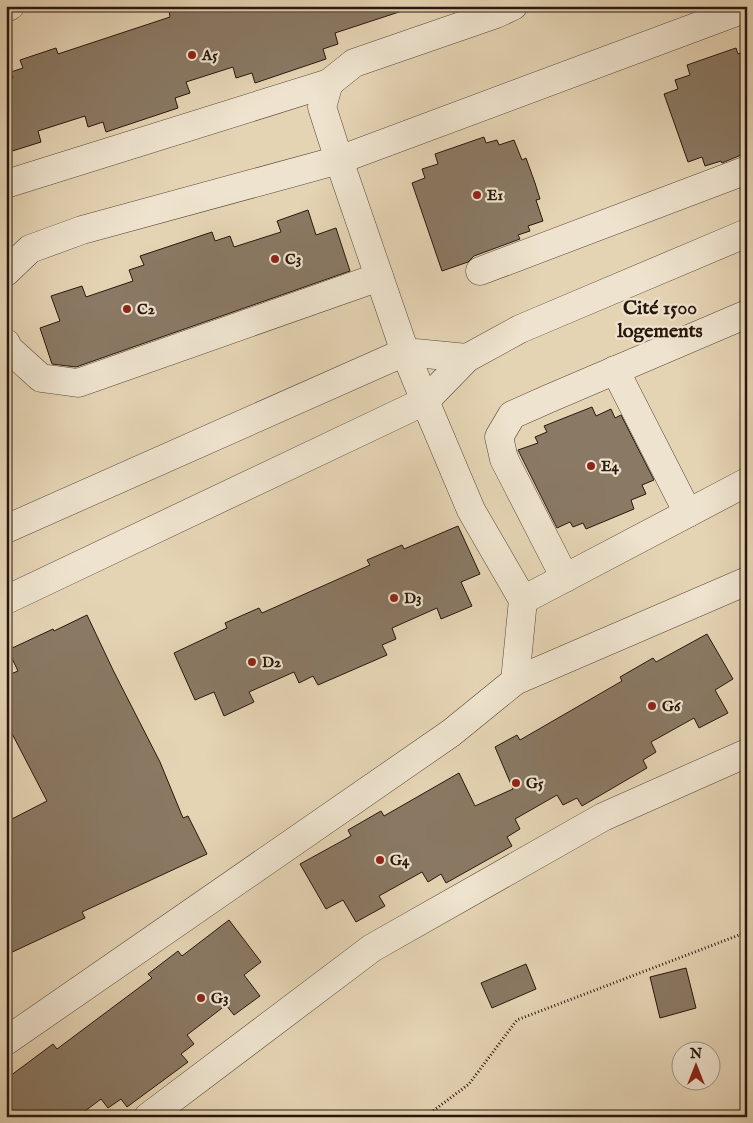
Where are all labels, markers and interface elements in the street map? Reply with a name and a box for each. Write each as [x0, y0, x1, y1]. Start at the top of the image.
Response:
place label: A5 [201, 46, 218, 65]
marker: A5 [186, 49, 198, 61]
place label: E1 [487, 186, 503, 205]
marker: E1 [471, 189, 483, 201]
place label: C3 [285, 250, 301, 269]
marker: C3 [269, 253, 281, 265]
district label: Cité 1500 logements [616, 296, 703, 344]
place label: C2 [137, 300, 155, 319]
marker: C2 [121, 303, 133, 315]
place label: E4 [601, 457, 619, 476]
marker: E4 [585, 460, 597, 472]
place label: D3 [404, 589, 422, 608]
marker: D3 [388, 592, 400, 604]
place label: D2 [262, 653, 281, 672]
marker: D2 [246, 656, 258, 668]
place label: G6 [662, 697, 681, 716]
marker: G6 [646, 700, 658, 712]
place label: G5 [526, 774, 544, 793]
marker: G5 [510, 777, 522, 789]
place label: G4 [390, 851, 410, 870]
marker: G4 [374, 854, 386, 866]
place label: G3 [211, 989, 229, 1008]
marker: G3 [195, 992, 207, 1004]
north arrow [670, 1040, 720, 1090]
text: N [689, 1045, 702, 1063]

